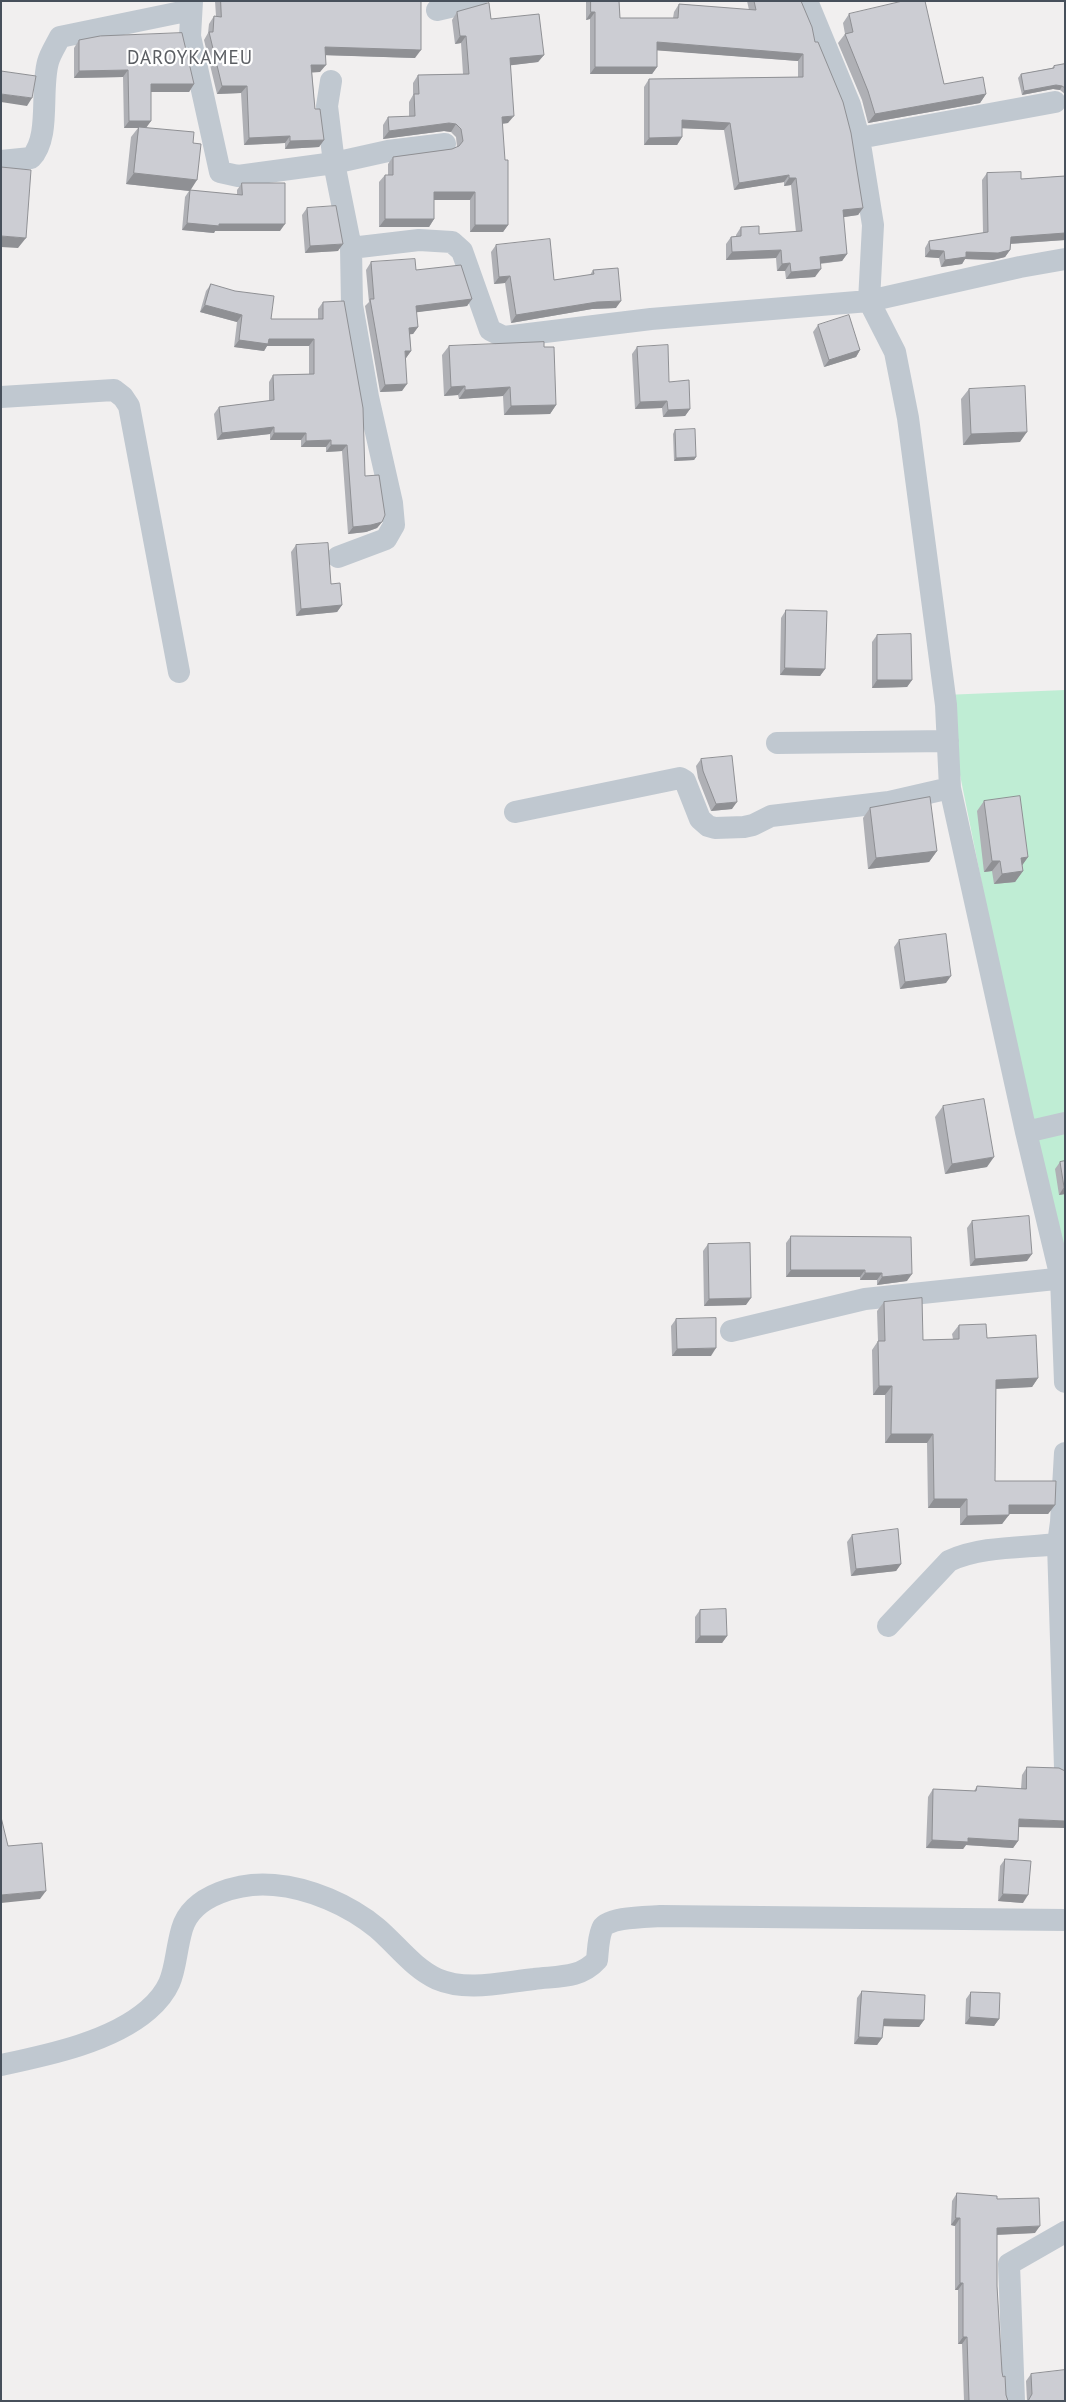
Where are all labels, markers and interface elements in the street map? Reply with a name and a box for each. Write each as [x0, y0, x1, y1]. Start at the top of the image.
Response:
district label: DAROYKAMEU [126, 48, 254, 70]

